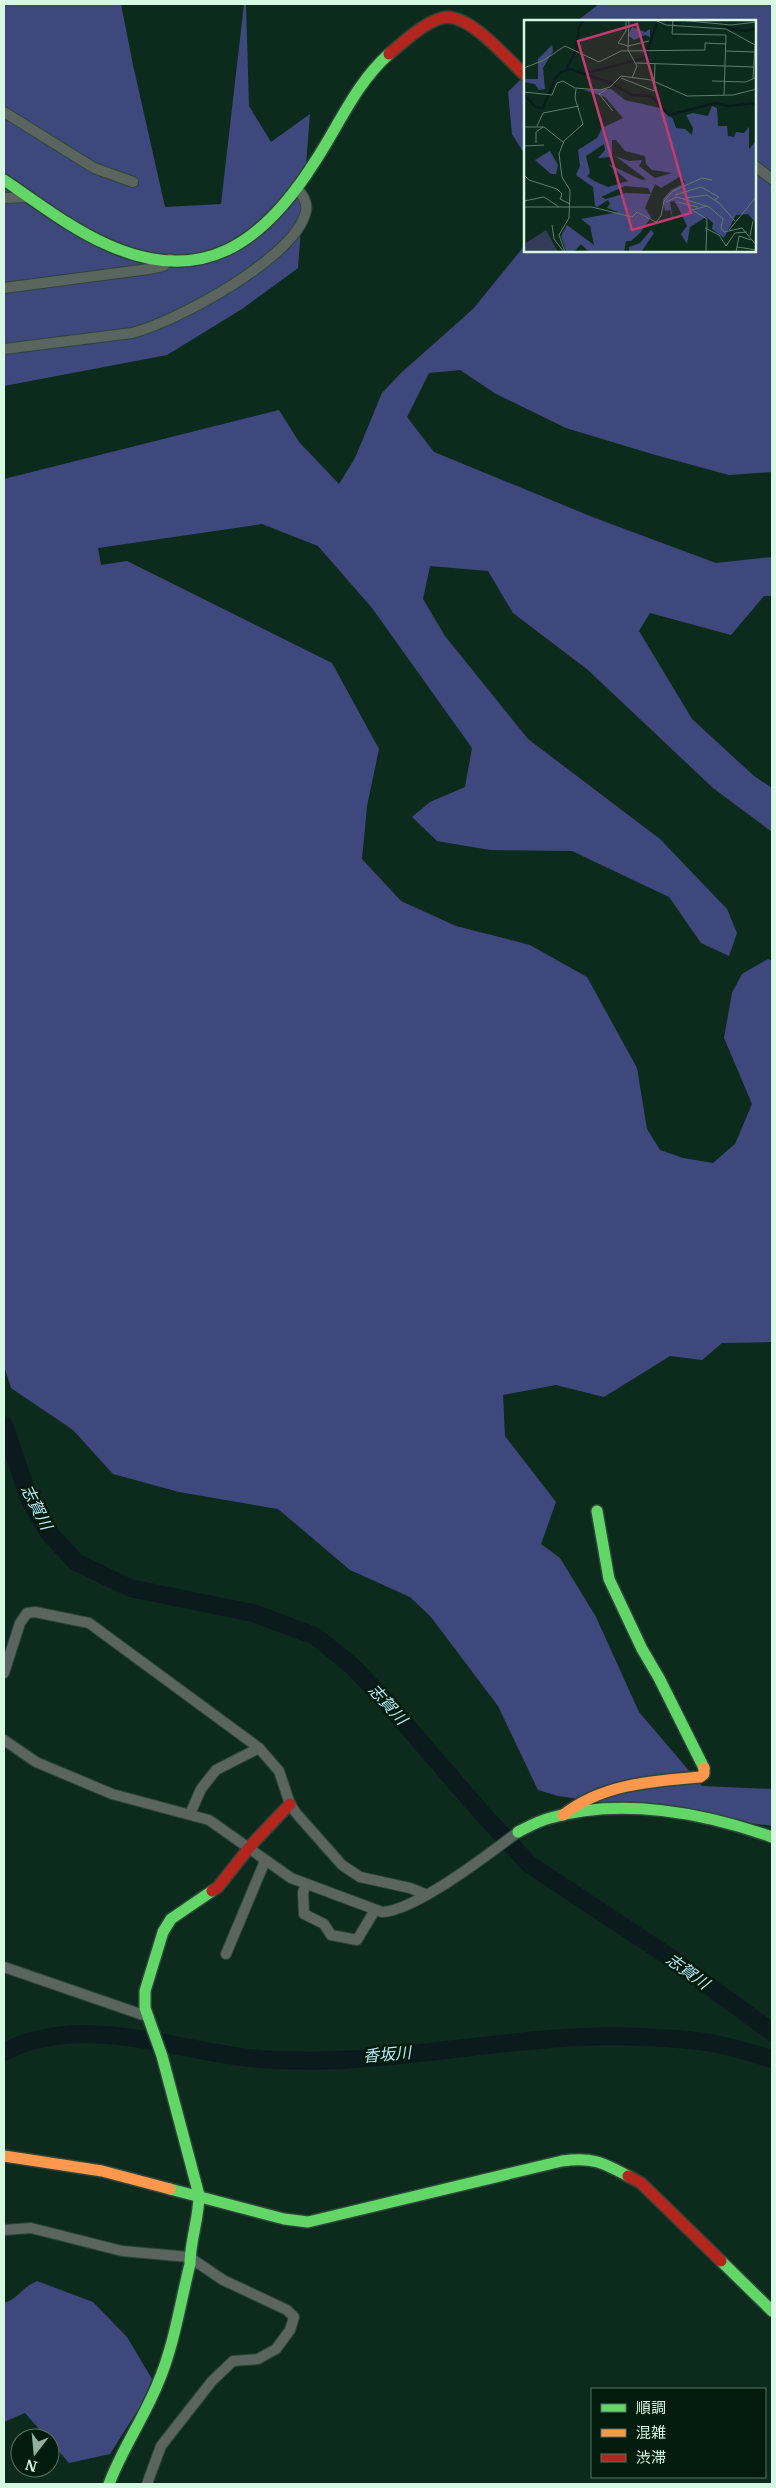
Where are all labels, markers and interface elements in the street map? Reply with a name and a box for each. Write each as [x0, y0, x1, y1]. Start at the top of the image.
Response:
inset map [524, 20, 756, 252]
water label: 志賀川 [17, 1481, 58, 1535]
water label: 志賀川 [365, 1679, 413, 1730]
water label: 志賀川 [663, 1949, 715, 1994]
water label: 香坂川 [362, 2042, 414, 2066]
legend [591, 2388, 766, 2478]
text: 順調 [636, 2398, 666, 2417]
text: 混雑 [636, 2423, 666, 2442]
north arrow [10, 2428, 60, 2478]
text: 渋滞 [636, 2448, 666, 2467]
text: N [24, 2455, 39, 2476]

